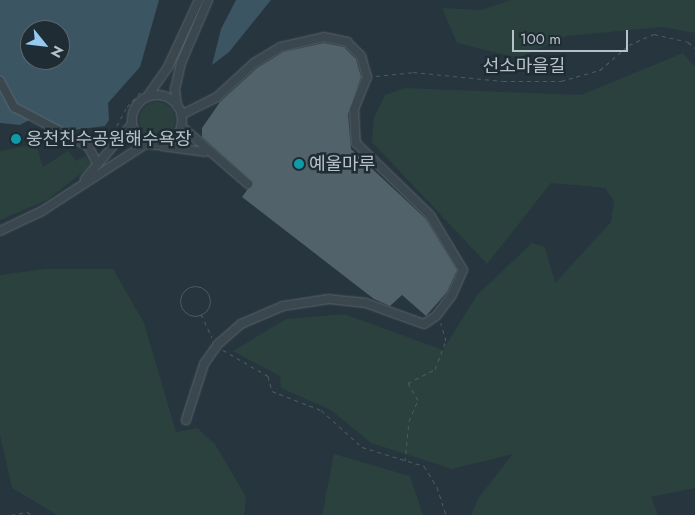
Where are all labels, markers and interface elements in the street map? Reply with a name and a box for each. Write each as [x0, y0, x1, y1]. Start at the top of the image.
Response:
north arrow [20, 20, 70, 70]
scale bar [515, 20, 631, 52]
text: 100 m [520, 28, 561, 50]
text: N [46, 42, 69, 62]
street label: 선소마을길 [483, 55, 565, 77]
place label: 웅천친수공원해수욕장 [26, 128, 192, 150]
marker: 웅천친수공원해수욕장 [10, 133, 22, 145]
place label: 예울마루 [309, 153, 375, 175]
marker: 예울마루 [293, 158, 305, 170]

